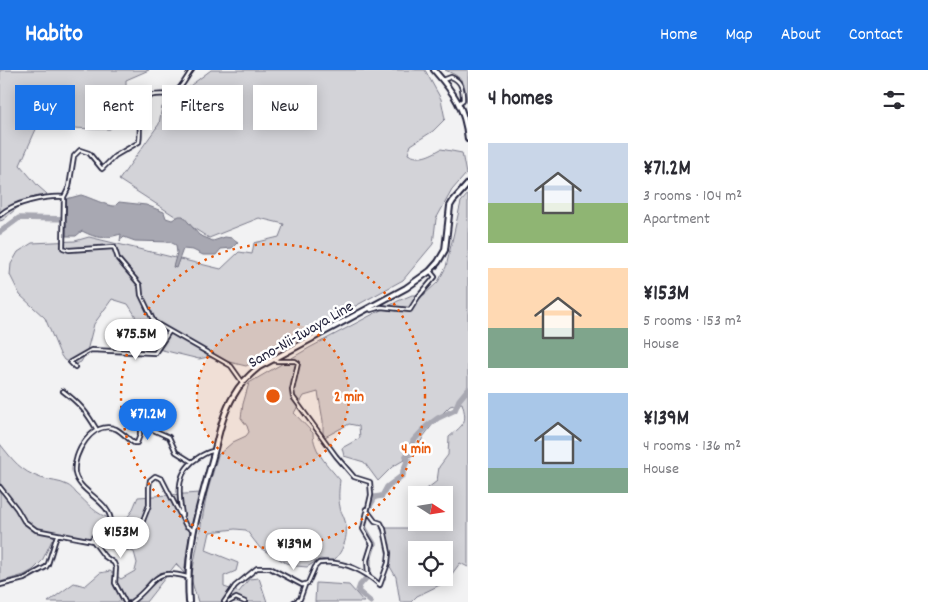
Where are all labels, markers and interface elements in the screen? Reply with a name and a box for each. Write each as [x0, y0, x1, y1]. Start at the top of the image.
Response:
text: Habito [25, 18, 83, 52]
text: Home [660, 23, 697, 48]
text: Map [725, 23, 753, 48]
text: About [781, 23, 821, 48]
text: Contact [849, 23, 903, 48]
chip: Buy [15, 85, 75, 130]
chip: Rent [85, 85, 152, 130]
chip: Filters [162, 85, 243, 130]
chip: New [253, 85, 317, 130]
text: 4 homes [488, 85, 553, 115]
icon: filters [880, 86, 908, 114]
text: ¥71.2M [643, 155, 691, 185]
icon: home [528, 163, 588, 223]
text: 3 rooms · 104 m² [643, 185, 742, 208]
text: Apartment [643, 208, 710, 231]
text: ¥153M [643, 280, 689, 310]
icon: home [528, 288, 588, 348]
street label: Sano-Nii-Iwaya Line [244, 296, 358, 375]
text: 5 rooms · 153 m² [643, 310, 741, 333]
pin: ¥75.5M [95, 318, 177, 361]
text: ¥75.5M [116, 323, 156, 346]
text: House [643, 333, 679, 356]
centre of rings [264, 387, 282, 405]
text: 2 min [334, 387, 364, 409]
pin: ¥71.2M [107, 398, 189, 441]
text: ¥71.2M [130, 403, 166, 426]
text: ¥139M [643, 405, 689, 435]
icon: home [528, 413, 588, 473]
text: 4 rooms · 136 m² [643, 435, 741, 458]
text: 4 min [401, 439, 431, 461]
text: House [643, 458, 679, 481]
north arrow [408, 486, 452, 531]
map controls [408, 486, 453, 586]
pin: ¥153M [86, 516, 156, 559]
text: ¥153M [103, 521, 139, 544]
pin: ¥139M [259, 528, 329, 571]
text: ¥139M [276, 533, 312, 556]
button: locate [408, 541, 453, 586]

